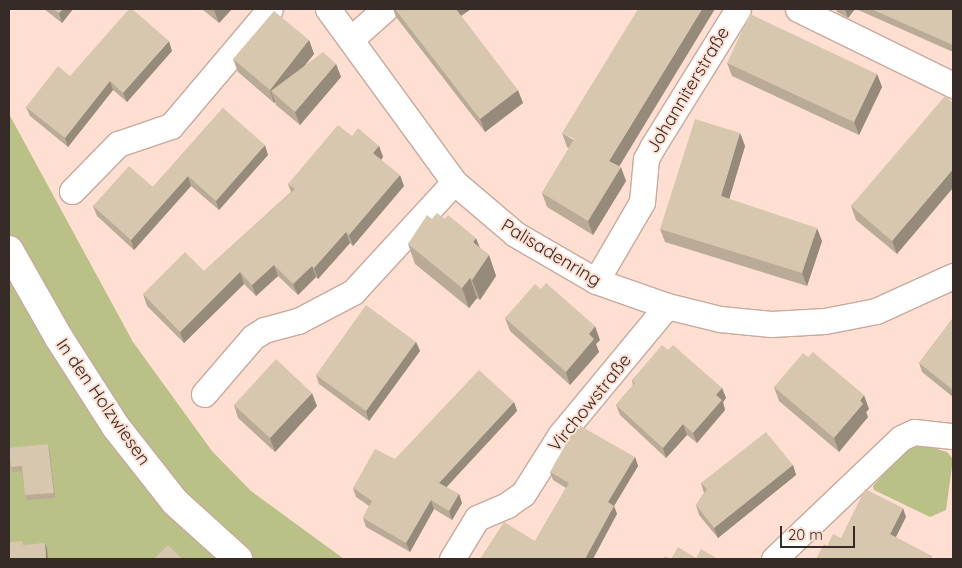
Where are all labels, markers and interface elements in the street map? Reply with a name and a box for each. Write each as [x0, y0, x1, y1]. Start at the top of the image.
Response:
street label: Johanniterstraße [642, 23, 734, 157]
street label: Palisadenring [497, 215, 605, 291]
street label: In den Holzwiesen [51, 335, 155, 469]
street label: Virchowstraße [544, 350, 636, 456]
scale bar [782, 516, 857, 548]
text: 20 m [788, 525, 823, 544]

